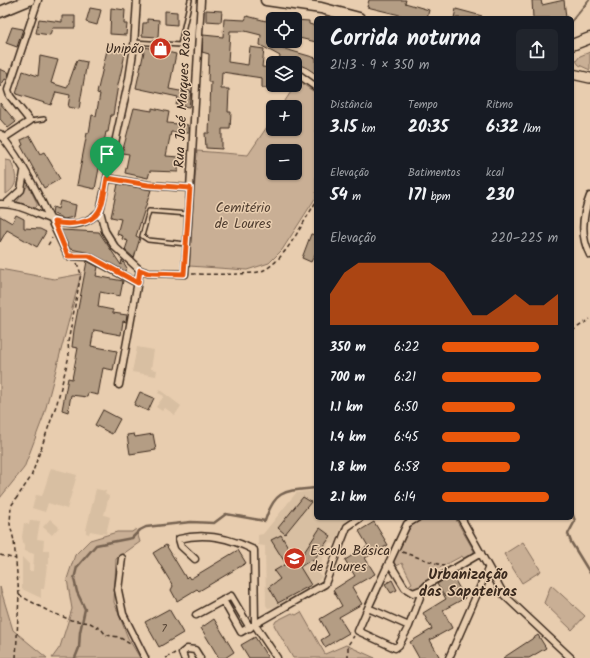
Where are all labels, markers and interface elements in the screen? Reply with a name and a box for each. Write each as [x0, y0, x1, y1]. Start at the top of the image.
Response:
map controls [266, 12, 302, 180]
button: locate [266, 12, 302, 48]
text: Corrida noturna [330, 22, 481, 57]
street label: Rua José Marques Raso [168, 29, 198, 169]
button: share [516, 29, 558, 71]
shop icon: Unipão [147, 36, 173, 62]
place label: Unipão [105, 38, 144, 60]
text: 21:13 · 9 × 350 m [330, 55, 429, 76]
button: layers [266, 56, 302, 92]
text: Distância [330, 96, 372, 114]
text: Tempo [408, 96, 438, 114]
text: Ritmo [486, 96, 513, 114]
button: + [266, 100, 302, 136]
text: 3.15 [330, 114, 357, 141]
text: 20:35 [408, 114, 449, 141]
text: 6:32 [486, 114, 519, 141]
text: km [357, 120, 375, 138]
text: /km [519, 120, 541, 138]
pin [90, 137, 124, 178]
icon: arrive [96, 143, 118, 165]
button: − [266, 144, 302, 180]
text: Elevação [330, 164, 369, 182]
text: Batimentos [408, 164, 461, 182]
text: kcal [486, 164, 504, 182]
text: 54 [330, 182, 348, 209]
text: 171 [408, 182, 426, 209]
text: 230 [486, 182, 514, 209]
text: m [348, 188, 361, 206]
text: bpm [426, 188, 451, 206]
park label: Cemitério de Loures [215, 197, 271, 235]
text: Elevação [330, 228, 376, 249]
text: 220–225 m [491, 228, 558, 249]
text: 350 m [330, 337, 366, 358]
text: 6:22 [394, 337, 420, 358]
text: 700 m [330, 367, 365, 388]
text: 6:21 [394, 367, 416, 388]
text: 1.1 km [330, 397, 363, 418]
text: 6:50 [394, 397, 418, 418]
text: 1.4 km [330, 427, 366, 448]
text: 6:45 [394, 427, 419, 448]
text: 1.8 km [330, 457, 367, 478]
text: 6:58 [394, 457, 419, 478]
text: 2.1 km [330, 487, 367, 508]
text: 6:14 [394, 487, 416, 508]
place label: Escola Básica de Loures [310, 540, 390, 578]
school or university icon: Escola Básica de Loures [281, 546, 307, 572]
district label: Urbanização das Sapateiras [419, 563, 517, 604]
house number: 7 [161, 619, 167, 638]

